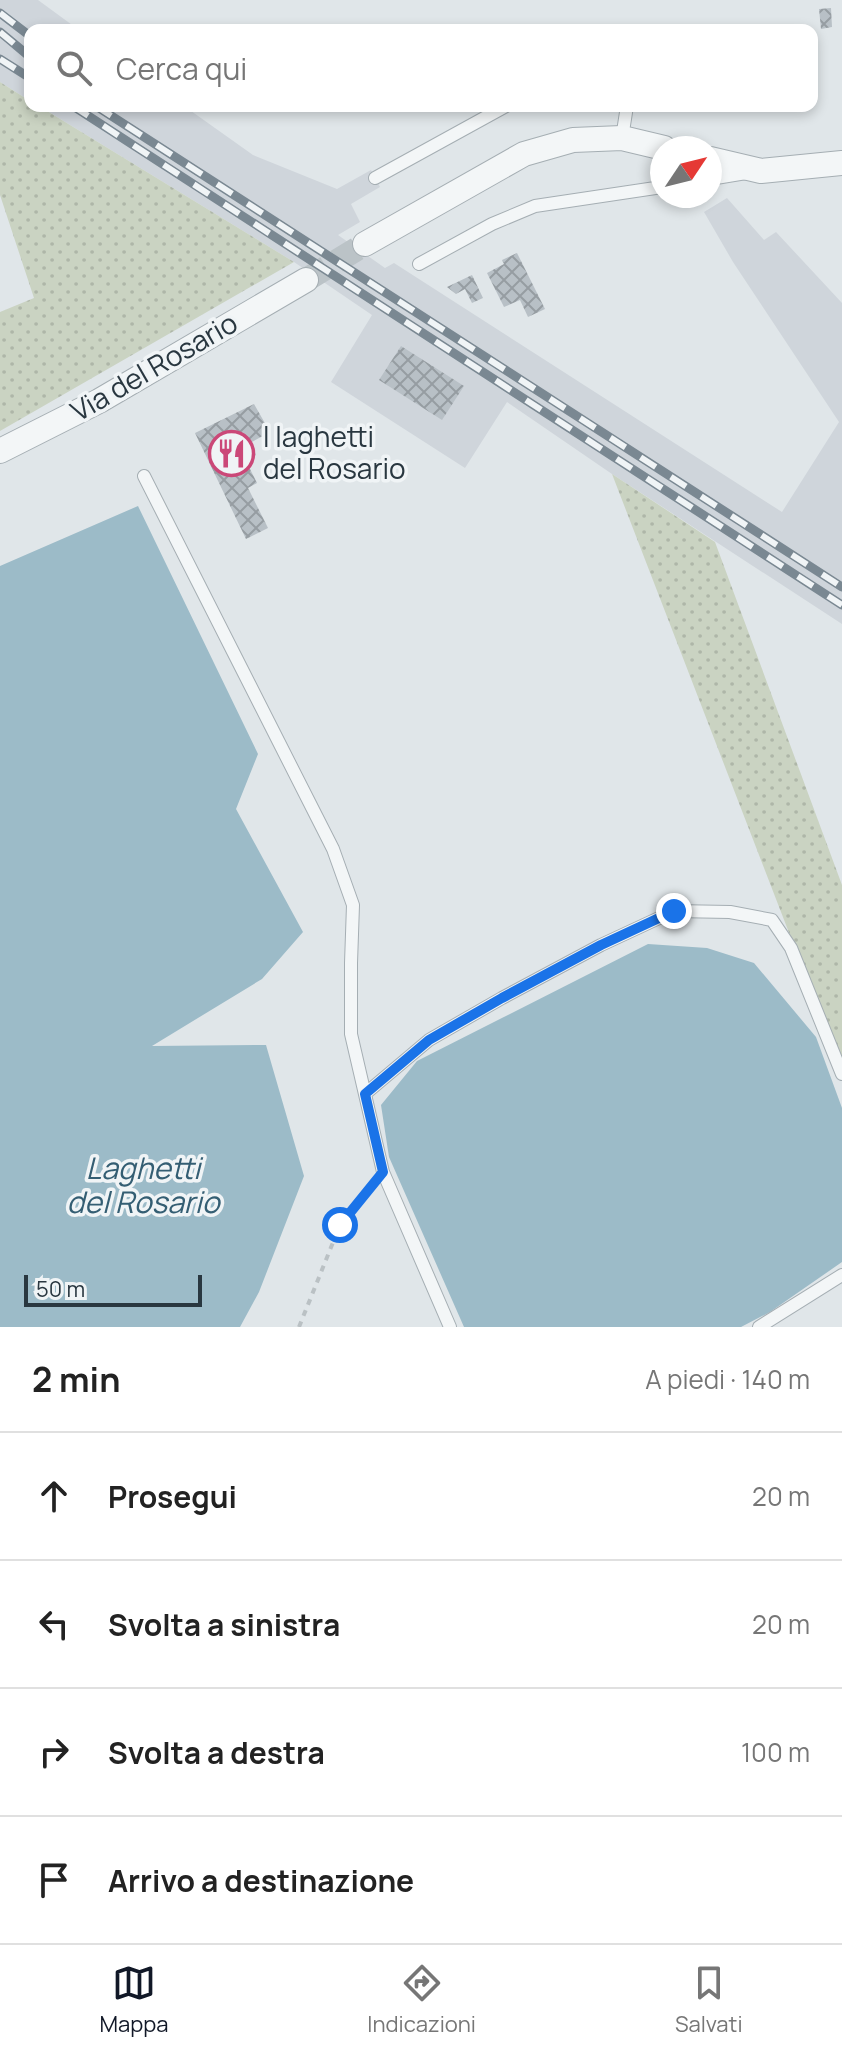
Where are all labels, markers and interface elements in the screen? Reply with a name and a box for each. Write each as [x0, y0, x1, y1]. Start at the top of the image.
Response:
search box [24, 24, 818, 112]
icon: search [52, 46, 96, 90]
text: Cerca qui [116, 48, 247, 89]
north arrow [650, 136, 722, 208]
street label: Via del Rosario [63, 303, 244, 429]
place label: I laghetti del Rosario [263, 417, 406, 487]
restaurant icon: I laghetti del Rosario [208, 429, 256, 477]
route end [656, 893, 692, 929]
water label: Laghetti del Rosario [67, 1147, 222, 1222]
route start [322, 1207, 358, 1243]
scale bar [24, 1271, 202, 1307]
text: 50 m [36, 1274, 85, 1304]
text: 2 min [32, 1356, 120, 1402]
text: A piedi · 140 m [645, 1361, 810, 1397]
icon: ahead [32, 1474, 76, 1518]
text: Prosegui [108, 1476, 237, 1517]
text: 20 m [752, 1478, 810, 1514]
icon: left [32, 1602, 76, 1646]
text: Svolta a sinistra [108, 1604, 340, 1645]
text: 20 m [752, 1606, 810, 1642]
icon: right [32, 1730, 76, 1774]
text: Svolta a destra [108, 1732, 325, 1773]
text: 100 m [741, 1734, 810, 1770]
icon: arrive [32, 1858, 76, 1902]
text: Arrivo a destinazione [108, 1860, 414, 1901]
tab: Mappa [99, 1961, 168, 2039]
tab: Indicazioni [367, 1961, 476, 2039]
tab: Salvati [675, 1961, 743, 2039]

